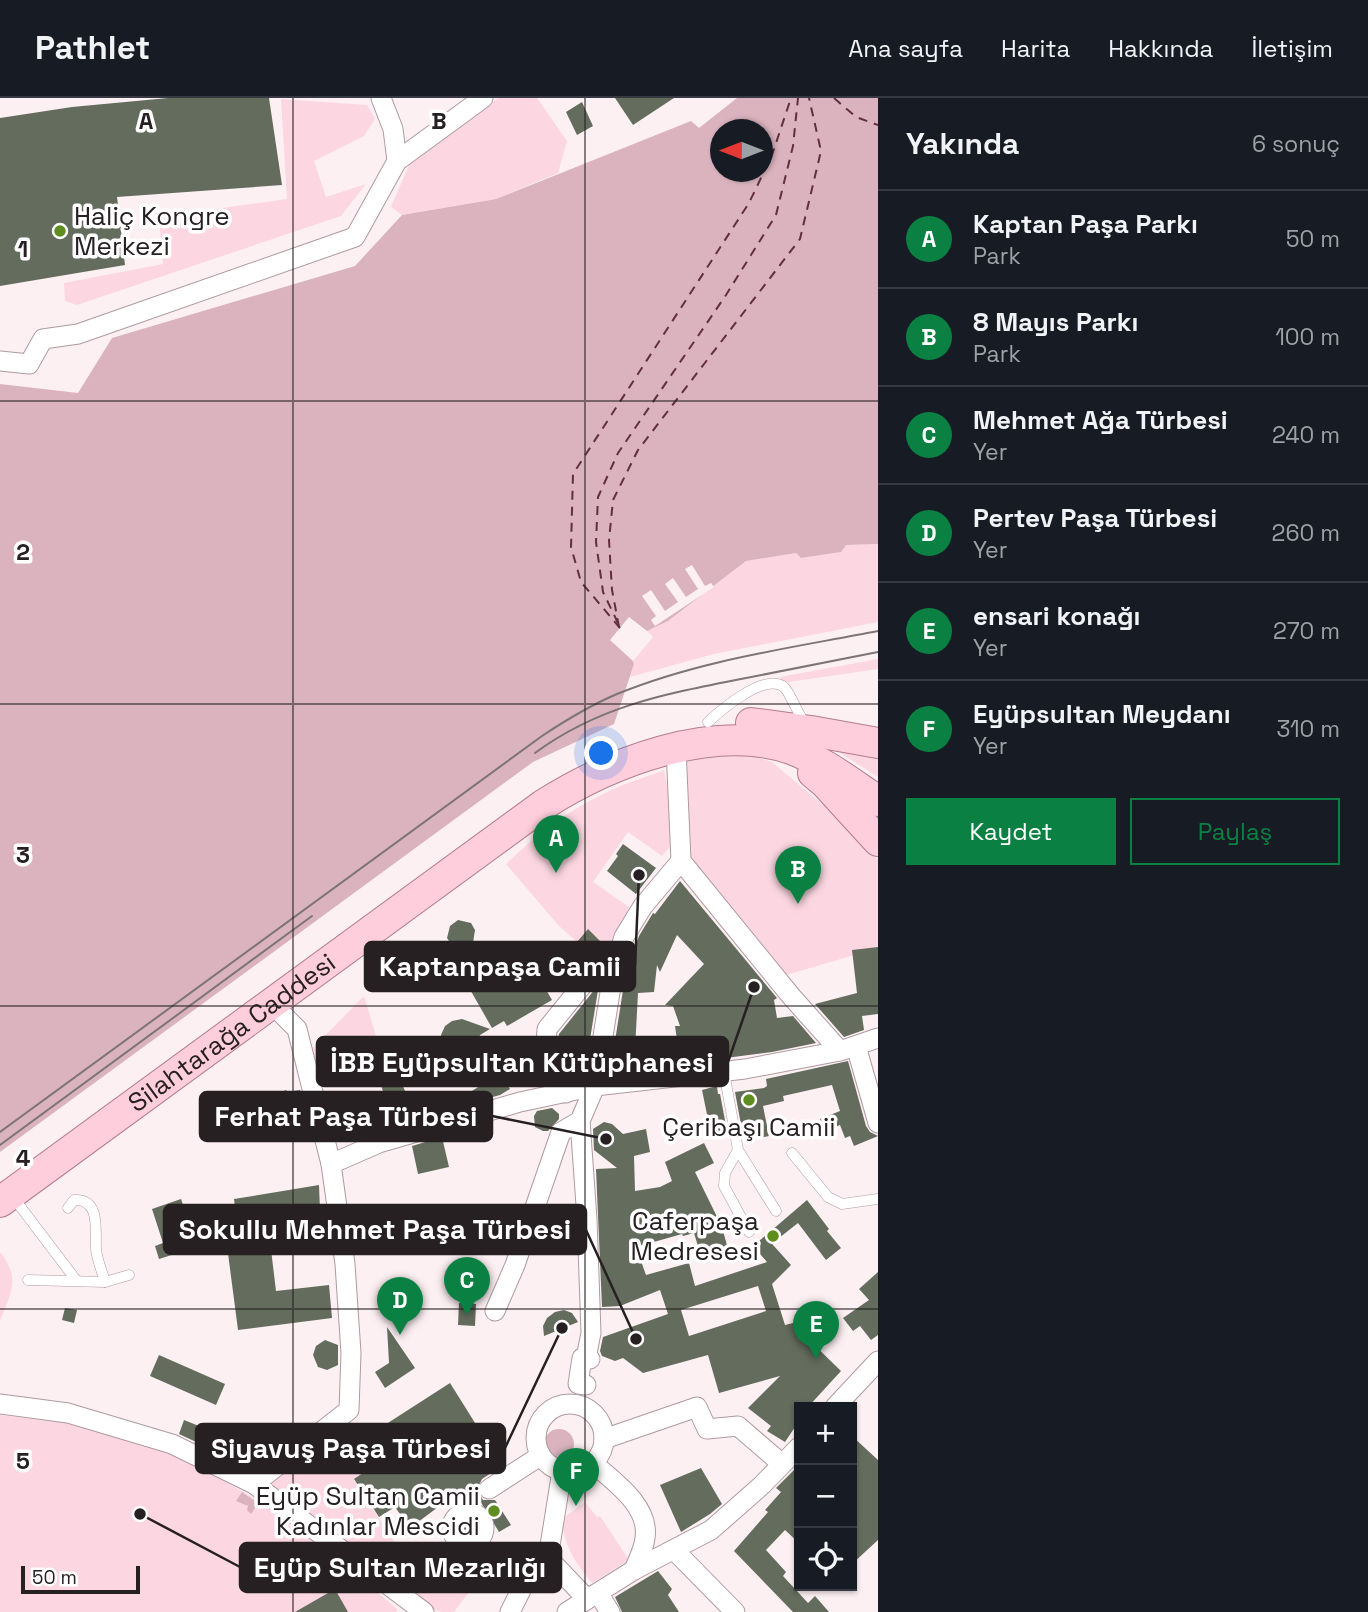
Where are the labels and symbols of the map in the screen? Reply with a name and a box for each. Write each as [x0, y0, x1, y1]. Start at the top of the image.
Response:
text: A [139, 106, 154, 136]
text: B [431, 106, 447, 136]
north arrow [710, 119, 773, 182]
place label: Haliç Kongre Merkezi [74, 199, 230, 263]
marker: Haliç Kongre Merkezi [52, 223, 68, 239]
text: 1 [18, 234, 28, 264]
text: 2 [16, 537, 30, 567]
your location [584, 736, 618, 770]
pin: A [533, 815, 579, 873]
text: 3 [16, 840, 30, 870]
pin: B [775, 846, 821, 904]
callout: Kaptanpaşa Camii [365, 942, 635, 991]
street label: Silahtarağa Caddesi [121, 945, 342, 1120]
text: Kaptanpaşa Camii [379, 948, 621, 984]
callout: İBB Eyüpsultan Kütüphanesi [317, 1037, 728, 1086]
text: İBB Eyüpsultan Kütüphanesi [330, 1044, 714, 1080]
callout: Ferhat Paşa Türbesi [200, 1092, 492, 1141]
marker: Çeribaşı Camii [741, 1092, 757, 1108]
text: Ferhat Paşa Türbesi [214, 1098, 478, 1134]
place label: Çeribaşı Camii [662, 1110, 836, 1144]
text: 4 [16, 1143, 31, 1173]
place label: Caferpaşa Medresesi [630, 1204, 759, 1268]
callout: Sokullu Mehmet Paşa Türbesi [164, 1205, 586, 1254]
text: Sokullu Mehmet Paşa Türbesi [179, 1211, 571, 1247]
marker: Caferpaşa Medresesi [765, 1228, 781, 1244]
pin: C [444, 1257, 490, 1315]
pin: D [377, 1277, 423, 1335]
pin: E [793, 1301, 839, 1359]
callout: Siyavuş Paşa Türbesi [196, 1424, 505, 1473]
text: Siyavuş Paşa Türbesi [211, 1430, 491, 1466]
text: 5 [16, 1446, 30, 1476]
pin: F [553, 1448, 599, 1506]
place label: Eyüp Sultan Camii Kadınlar Mescidi [256, 1479, 480, 1543]
marker: Eyüp Sultan Camii Kadınlar Mescidi [486, 1503, 502, 1519]
callout: Eyüp Sultan Mezarlığı [240, 1543, 561, 1592]
text: Eyüp Sultan Mezarlığı [254, 1549, 546, 1585]
scale bar [21, 1563, 140, 1595]

